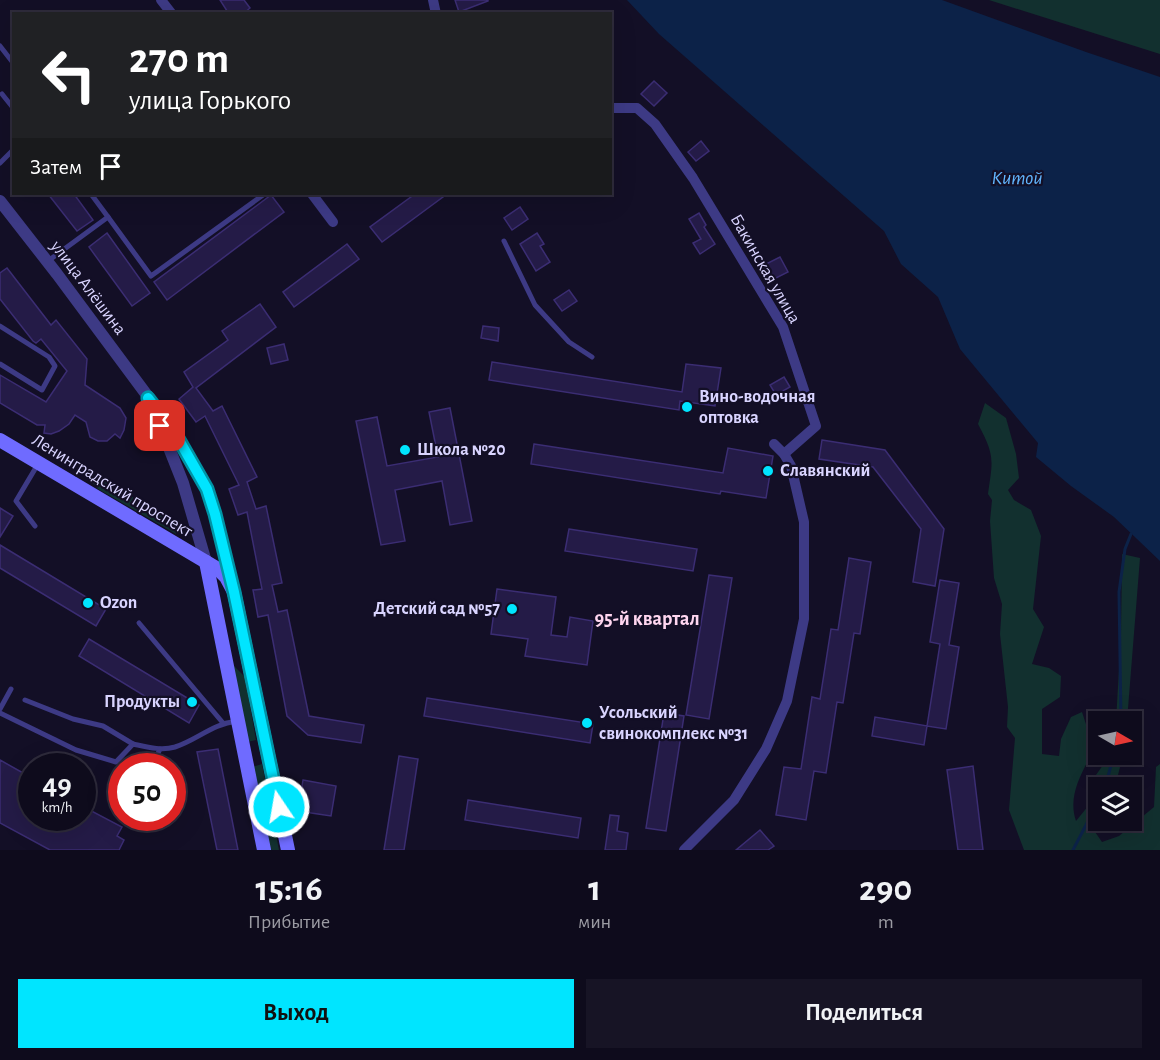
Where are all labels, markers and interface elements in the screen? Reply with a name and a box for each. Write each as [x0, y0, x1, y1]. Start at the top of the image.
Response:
icon: left [30, 36, 108, 114]
text: 270 m [129, 38, 229, 80]
text: улица Горького [129, 87, 291, 114]
icon: arrive [94, 150, 127, 183]
text: Затем [30, 156, 82, 178]
water label: Китой [991, 168, 1043, 188]
street label: Бакинская улица [726, 211, 804, 327]
street label: улица Алёшина [46, 237, 129, 338]
place label: Вино-водочная оптовка [699, 388, 815, 427]
pin [134, 400, 185, 451]
marker: Вино-водочная оптовка [680, 400, 694, 414]
icon: arrive [143, 409, 176, 442]
street label: Ленинградский проспект [29, 431, 196, 541]
place label: Школа №20 [417, 441, 506, 459]
marker: Школа №20 [398, 443, 412, 457]
place label: Славянский [780, 462, 870, 480]
marker: Славянский [761, 464, 775, 478]
place label: Ozon [100, 594, 137, 612]
marker: Ozon [81, 596, 95, 610]
place label: Детский сад №57 [374, 600, 500, 618]
marker: Детский сад №57 [505, 602, 519, 616]
district label: 95-й квартал [594, 609, 700, 629]
place label: Продукты [104, 693, 180, 711]
marker: Продукты [185, 695, 199, 709]
place label: Усольский свинокомплекс №31 [599, 704, 748, 743]
north arrow [1088, 711, 1142, 765]
map controls [1088, 711, 1142, 831]
marker: Усольский свинокомплекс №31 [580, 716, 594, 730]
speed limit sign: 50 [108, 753, 186, 831]
text: 49 [42, 770, 72, 800]
position arrow [247, 775, 311, 839]
button: layers [1088, 777, 1142, 831]
text: km/h [42, 800, 72, 815]
text: 15:16 [255, 871, 323, 907]
text: 1 [588, 871, 601, 907]
text: 290 [859, 871, 912, 907]
text: Прибытие [248, 912, 330, 932]
text: мин [578, 912, 611, 932]
text: m [878, 912, 894, 932]
button: Выход [18, 979, 574, 1048]
button: Поделиться [586, 979, 1142, 1048]

